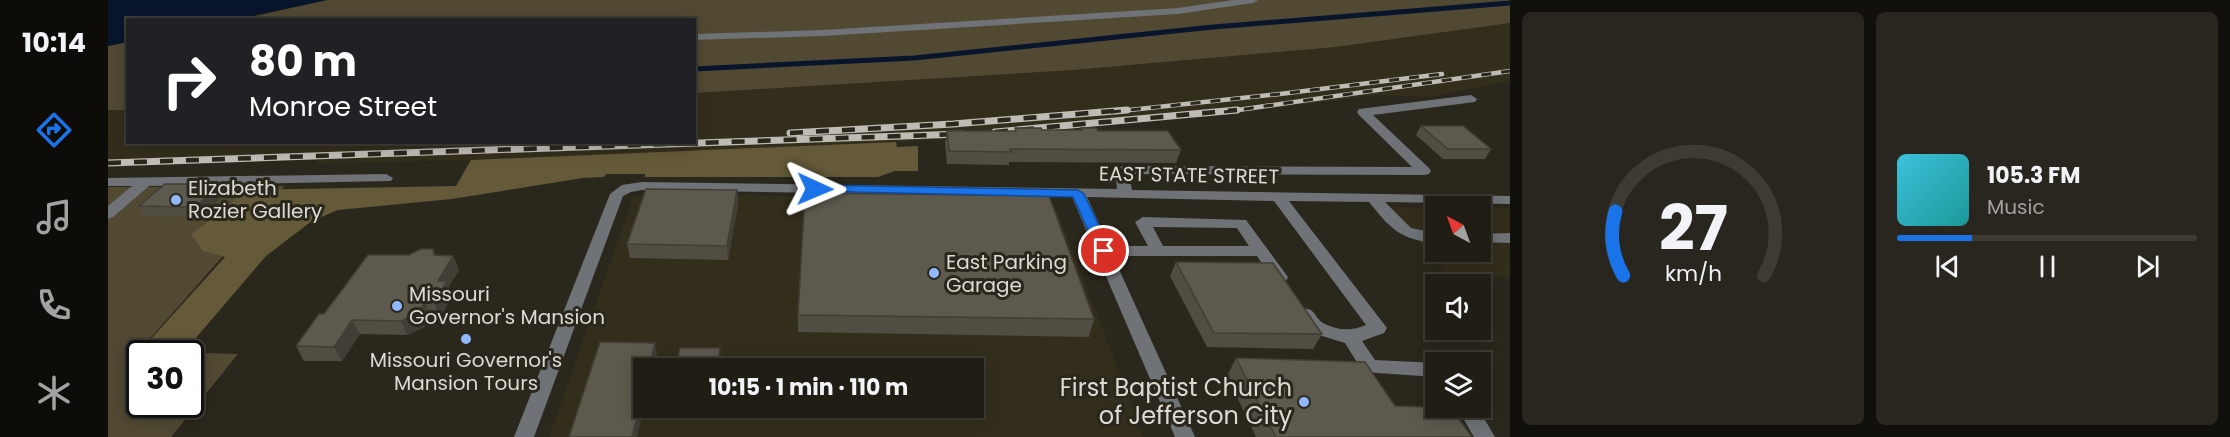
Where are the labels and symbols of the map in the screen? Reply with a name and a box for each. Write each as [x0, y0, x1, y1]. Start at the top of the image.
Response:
position arrow [783, 157, 847, 221]
street label: EAST STATE STREET [1099, 159, 1279, 191]
place label: Elizabeth Rozier Gallery [188, 174, 322, 225]
marker: Elizabeth Rozier Gallery [169, 193, 183, 207]
north arrow [1425, 196, 1491, 262]
pin [1078, 225, 1129, 276]
place label: East Parking Garage [946, 248, 1067, 299]
marker: East Parking Garage [927, 266, 941, 280]
place label: Missouri Governor's Mansion [409, 280, 605, 331]
marker: Missouri Governor's Mansion [390, 299, 404, 313]
marker: Missouri Governor's Mansion Tours [459, 332, 473, 346]
speed limit sign: 30 [126, 340, 204, 418]
place label: Missouri Governor's Mansion Tours [370, 346, 562, 397]
place label: First Baptist Church of Jefferson City [1060, 371, 1292, 432]
marker: First Baptist Church of Jefferson City [1297, 395, 1311, 409]

